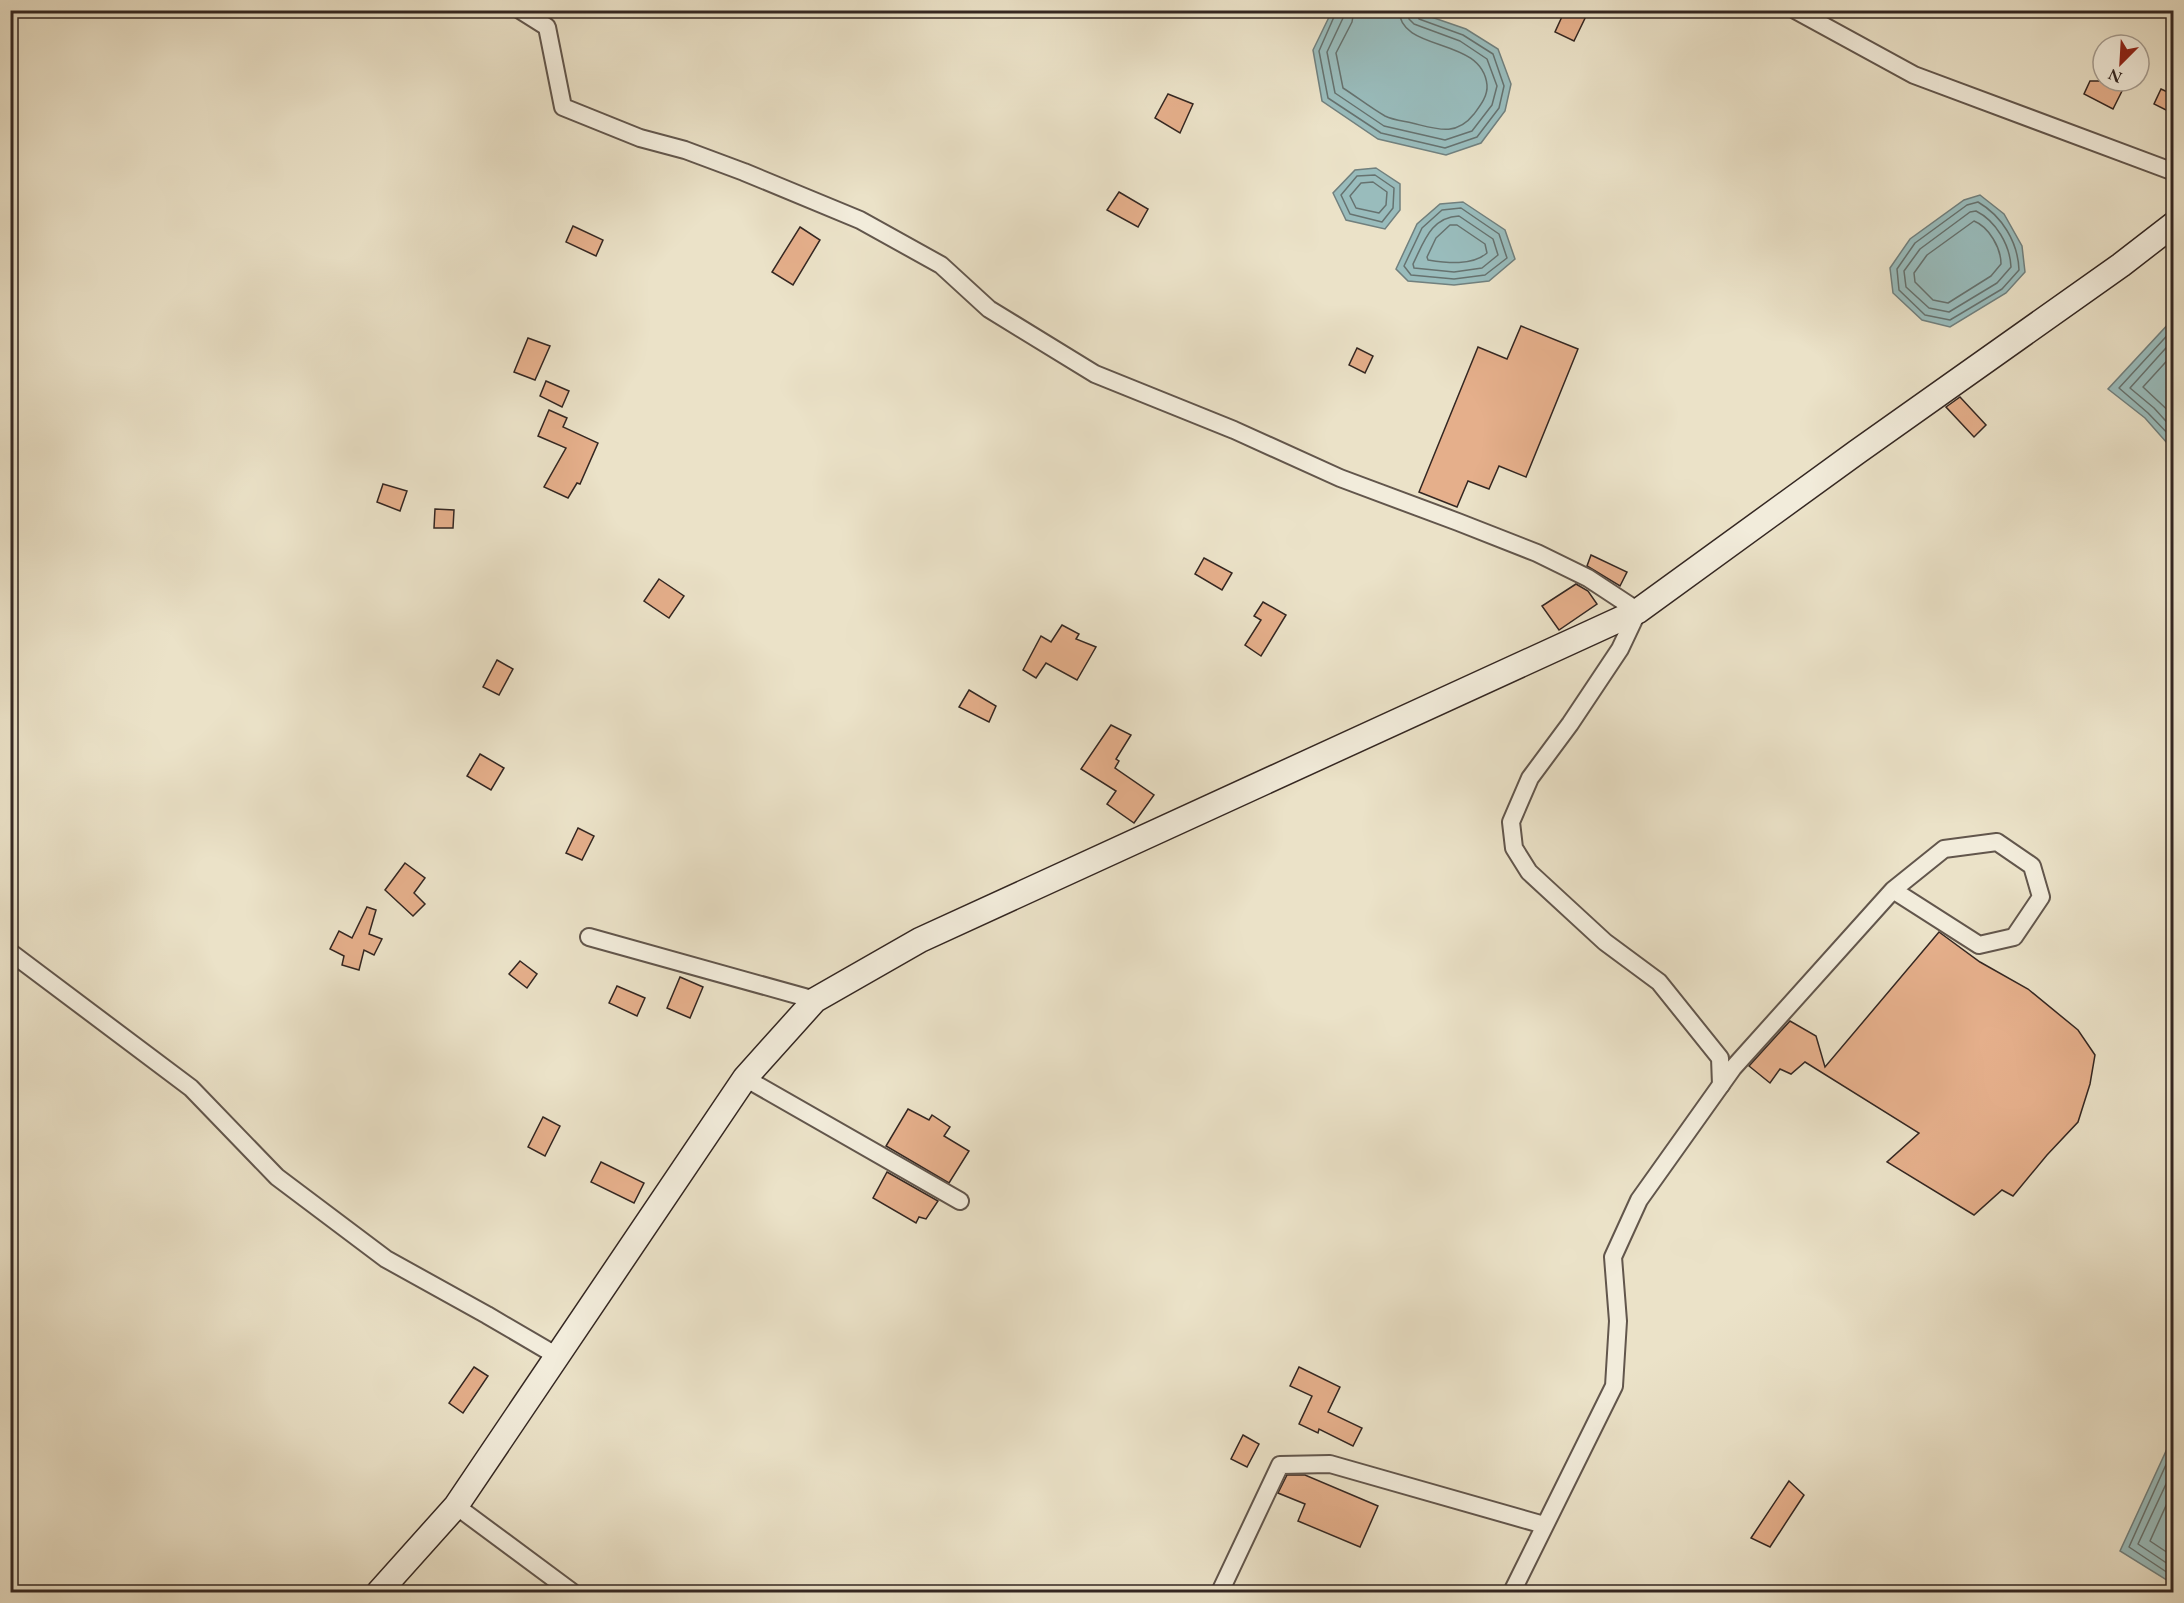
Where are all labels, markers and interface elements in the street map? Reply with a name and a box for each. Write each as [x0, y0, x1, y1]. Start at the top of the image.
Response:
north arrow [2091, 33, 2151, 93]
text: N [2105, 64, 2125, 88]

